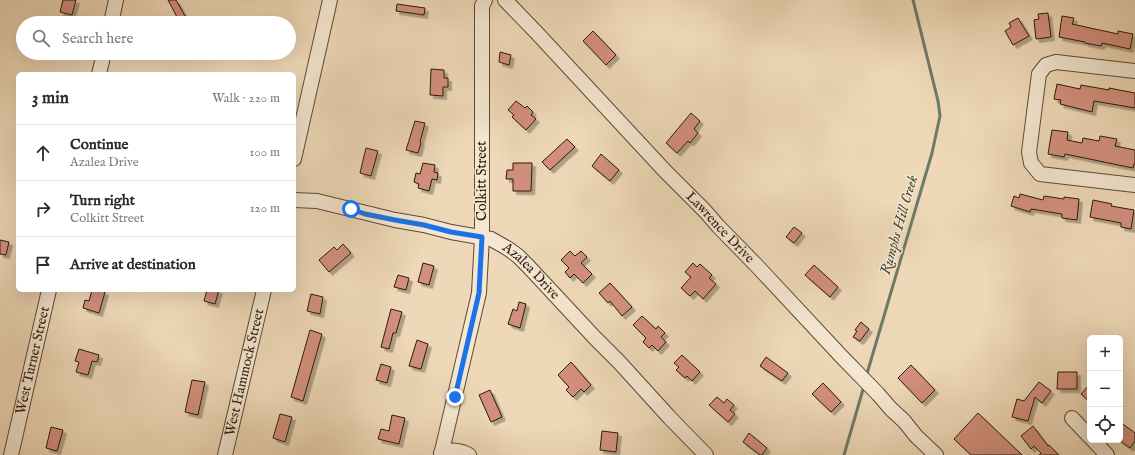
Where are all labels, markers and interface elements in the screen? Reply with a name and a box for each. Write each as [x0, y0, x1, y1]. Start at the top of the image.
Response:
search box [16, 16, 296, 60]
icon: search [30, 27, 52, 49]
text: Search here [62, 29, 133, 48]
text: 3 min [32, 88, 69, 109]
text: Walk · 220 m [212, 90, 280, 107]
text: Continue [70, 135, 128, 154]
street label: Colkitt Street [473, 141, 491, 221]
icon: ahead [32, 142, 54, 164]
text: 100 m [250, 144, 280, 161]
text: Azalea Drive [70, 154, 139, 171]
water label: Rumphs Hill Creek [876, 173, 922, 277]
street label: Lawrence Drive [682, 188, 759, 267]
text: Turn right [70, 191, 135, 210]
icon: right [32, 198, 54, 220]
text: 120 m [250, 200, 280, 217]
route start [342, 200, 360, 218]
text: Colkitt Street [70, 210, 144, 227]
street label: Azalea Drive [498, 238, 564, 304]
icon: arrive [32, 254, 54, 276]
text: Arrive at destination [70, 255, 196, 274]
street label: West Turner Street [12, 305, 54, 416]
street label: West Hammock Street [221, 307, 268, 438]
map controls [1087, 335, 1123, 443]
button: + [1087, 335, 1123, 371]
button: − [1087, 371, 1123, 407]
route end [446, 388, 464, 406]
button: locate [1087, 407, 1123, 443]

